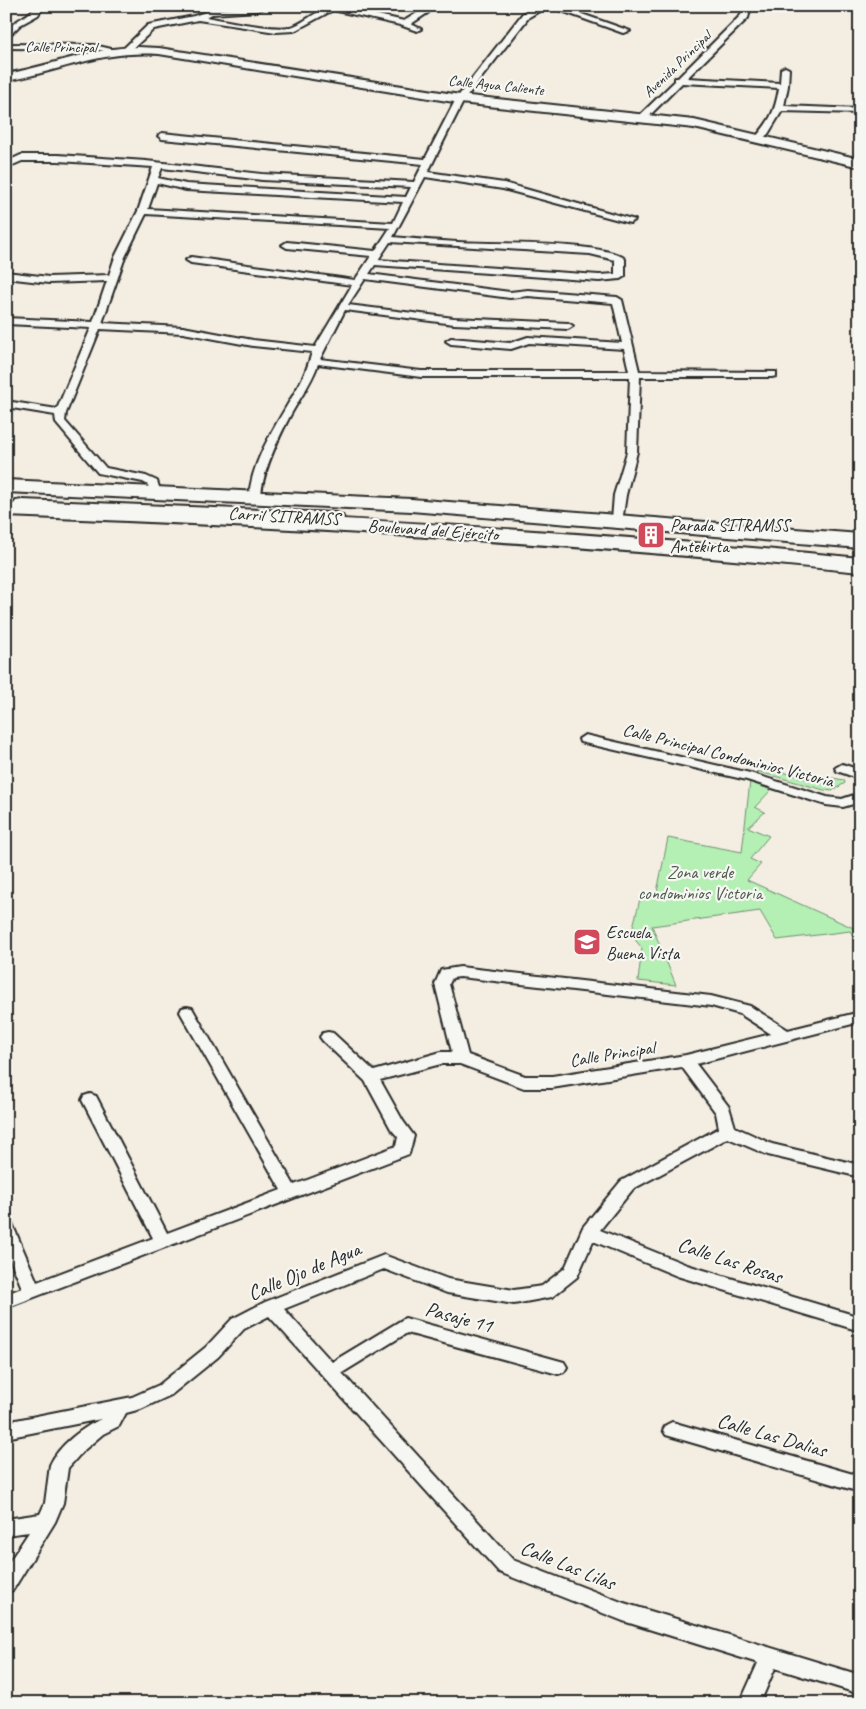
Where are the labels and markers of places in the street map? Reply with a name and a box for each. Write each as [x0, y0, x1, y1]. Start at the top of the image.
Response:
place label: Parada SITRAMSS Antekirta [670, 514, 793, 557]
building icon: Parada SITRAMSS Antekirta [636, 520, 666, 550]
place label: Escuela Buena Vista [606, 921, 681, 964]
school or university icon: Escuela Buena Vista [572, 927, 602, 957]

